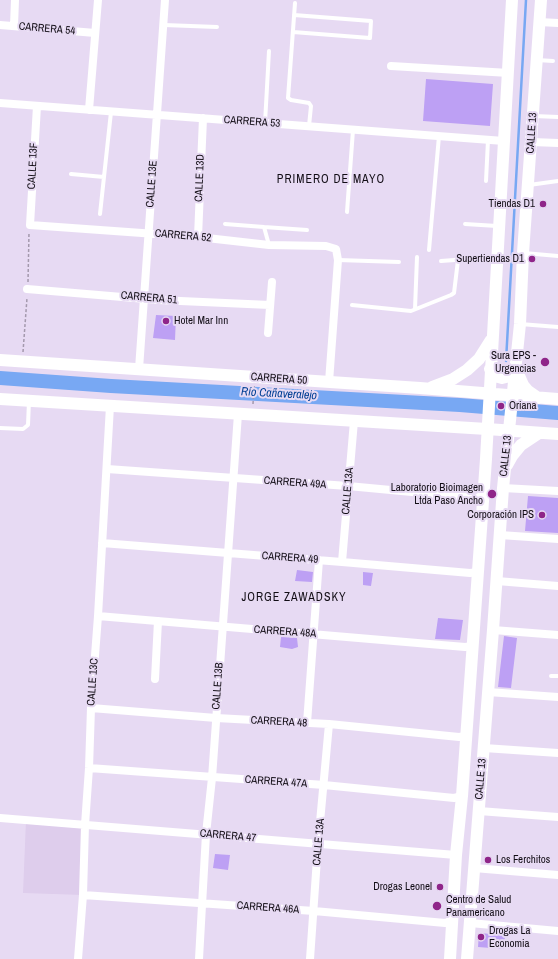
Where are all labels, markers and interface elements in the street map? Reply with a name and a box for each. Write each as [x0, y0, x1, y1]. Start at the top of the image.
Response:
street label: CARRERA 54 [18, 20, 76, 38]
street label: CALLE 13 [524, 112, 540, 154]
street label: CARRERA 53 [223, 113, 281, 131]
street label: CALLE 13F [25, 142, 41, 190]
street label: CALLE 13D [193, 154, 207, 202]
street label: CALLE 13E [144, 160, 160, 208]
district label: PRIMERO DE MAYO [277, 173, 385, 187]
place label: Tiendas D1 [489, 197, 535, 211]
marker: Tiendas D1 [538, 199, 548, 209]
street label: CARRERA 52 [154, 227, 212, 245]
place label: Supertiendas D1 [456, 252, 524, 266]
marker: Supertiendas D1 [527, 254, 537, 264]
street label: CARRERA 51 [120, 289, 178, 307]
place label: Hotel Mar Inn [174, 314, 228, 328]
marker: Hotel Mar Inn [161, 316, 171, 326]
place label: Sura EPS - Urgencias [491, 349, 536, 375]
marker: Sura EPS - Urgencias [539, 356, 551, 368]
street label: CARRERA 50 [250, 370, 308, 388]
water label: Río Cañaveralejo [241, 385, 317, 403]
place label: Oriana [509, 399, 537, 413]
marker: Oriana [496, 401, 506, 411]
street label: CALLE 13 [497, 435, 515, 477]
street label: CALLE 13A [339, 467, 357, 515]
street label: CARRERA 49A [263, 474, 327, 492]
place label: Laboratorio Bioimagen Ltda Paso Ancho [391, 481, 483, 507]
marker: Laboratorio Bioimagen Ltda Paso Ancho [486, 488, 498, 500]
place label: Corporación IPS [467, 508, 534, 522]
marker: Corporación IPS [537, 510, 547, 520]
street label: CARRERA 49 [261, 549, 319, 567]
district label: JORGE ZAWADSKY [241, 591, 347, 605]
street label: CARRERA 48A [253, 623, 317, 641]
street label: CALLE 13C [85, 658, 101, 706]
street label: CALLE 13B [210, 662, 226, 710]
street label: CARRERA 48 [250, 714, 308, 730]
street label: CALLE 13 [473, 758, 489, 800]
street label: CARRERA 47A [244, 773, 308, 791]
street label: CALLE 13A [310, 818, 328, 866]
street label: CARRERA 47 [199, 827, 257, 845]
place label: Los Ferchitos [496, 853, 550, 867]
marker: Los Ferchitos [483, 855, 493, 865]
place label: Drogas Leonel [373, 880, 432, 894]
marker: Drogas Leonel [435, 882, 445, 892]
place label: Centro de Salud Panamericano [446, 893, 511, 919]
street label: CARRERA 46A [236, 899, 300, 917]
marker: Centro de Salud Panamericano [431, 900, 443, 912]
place label: Drogas La Economia [489, 924, 531, 950]
marker: Drogas La Economia [476, 932, 486, 942]

